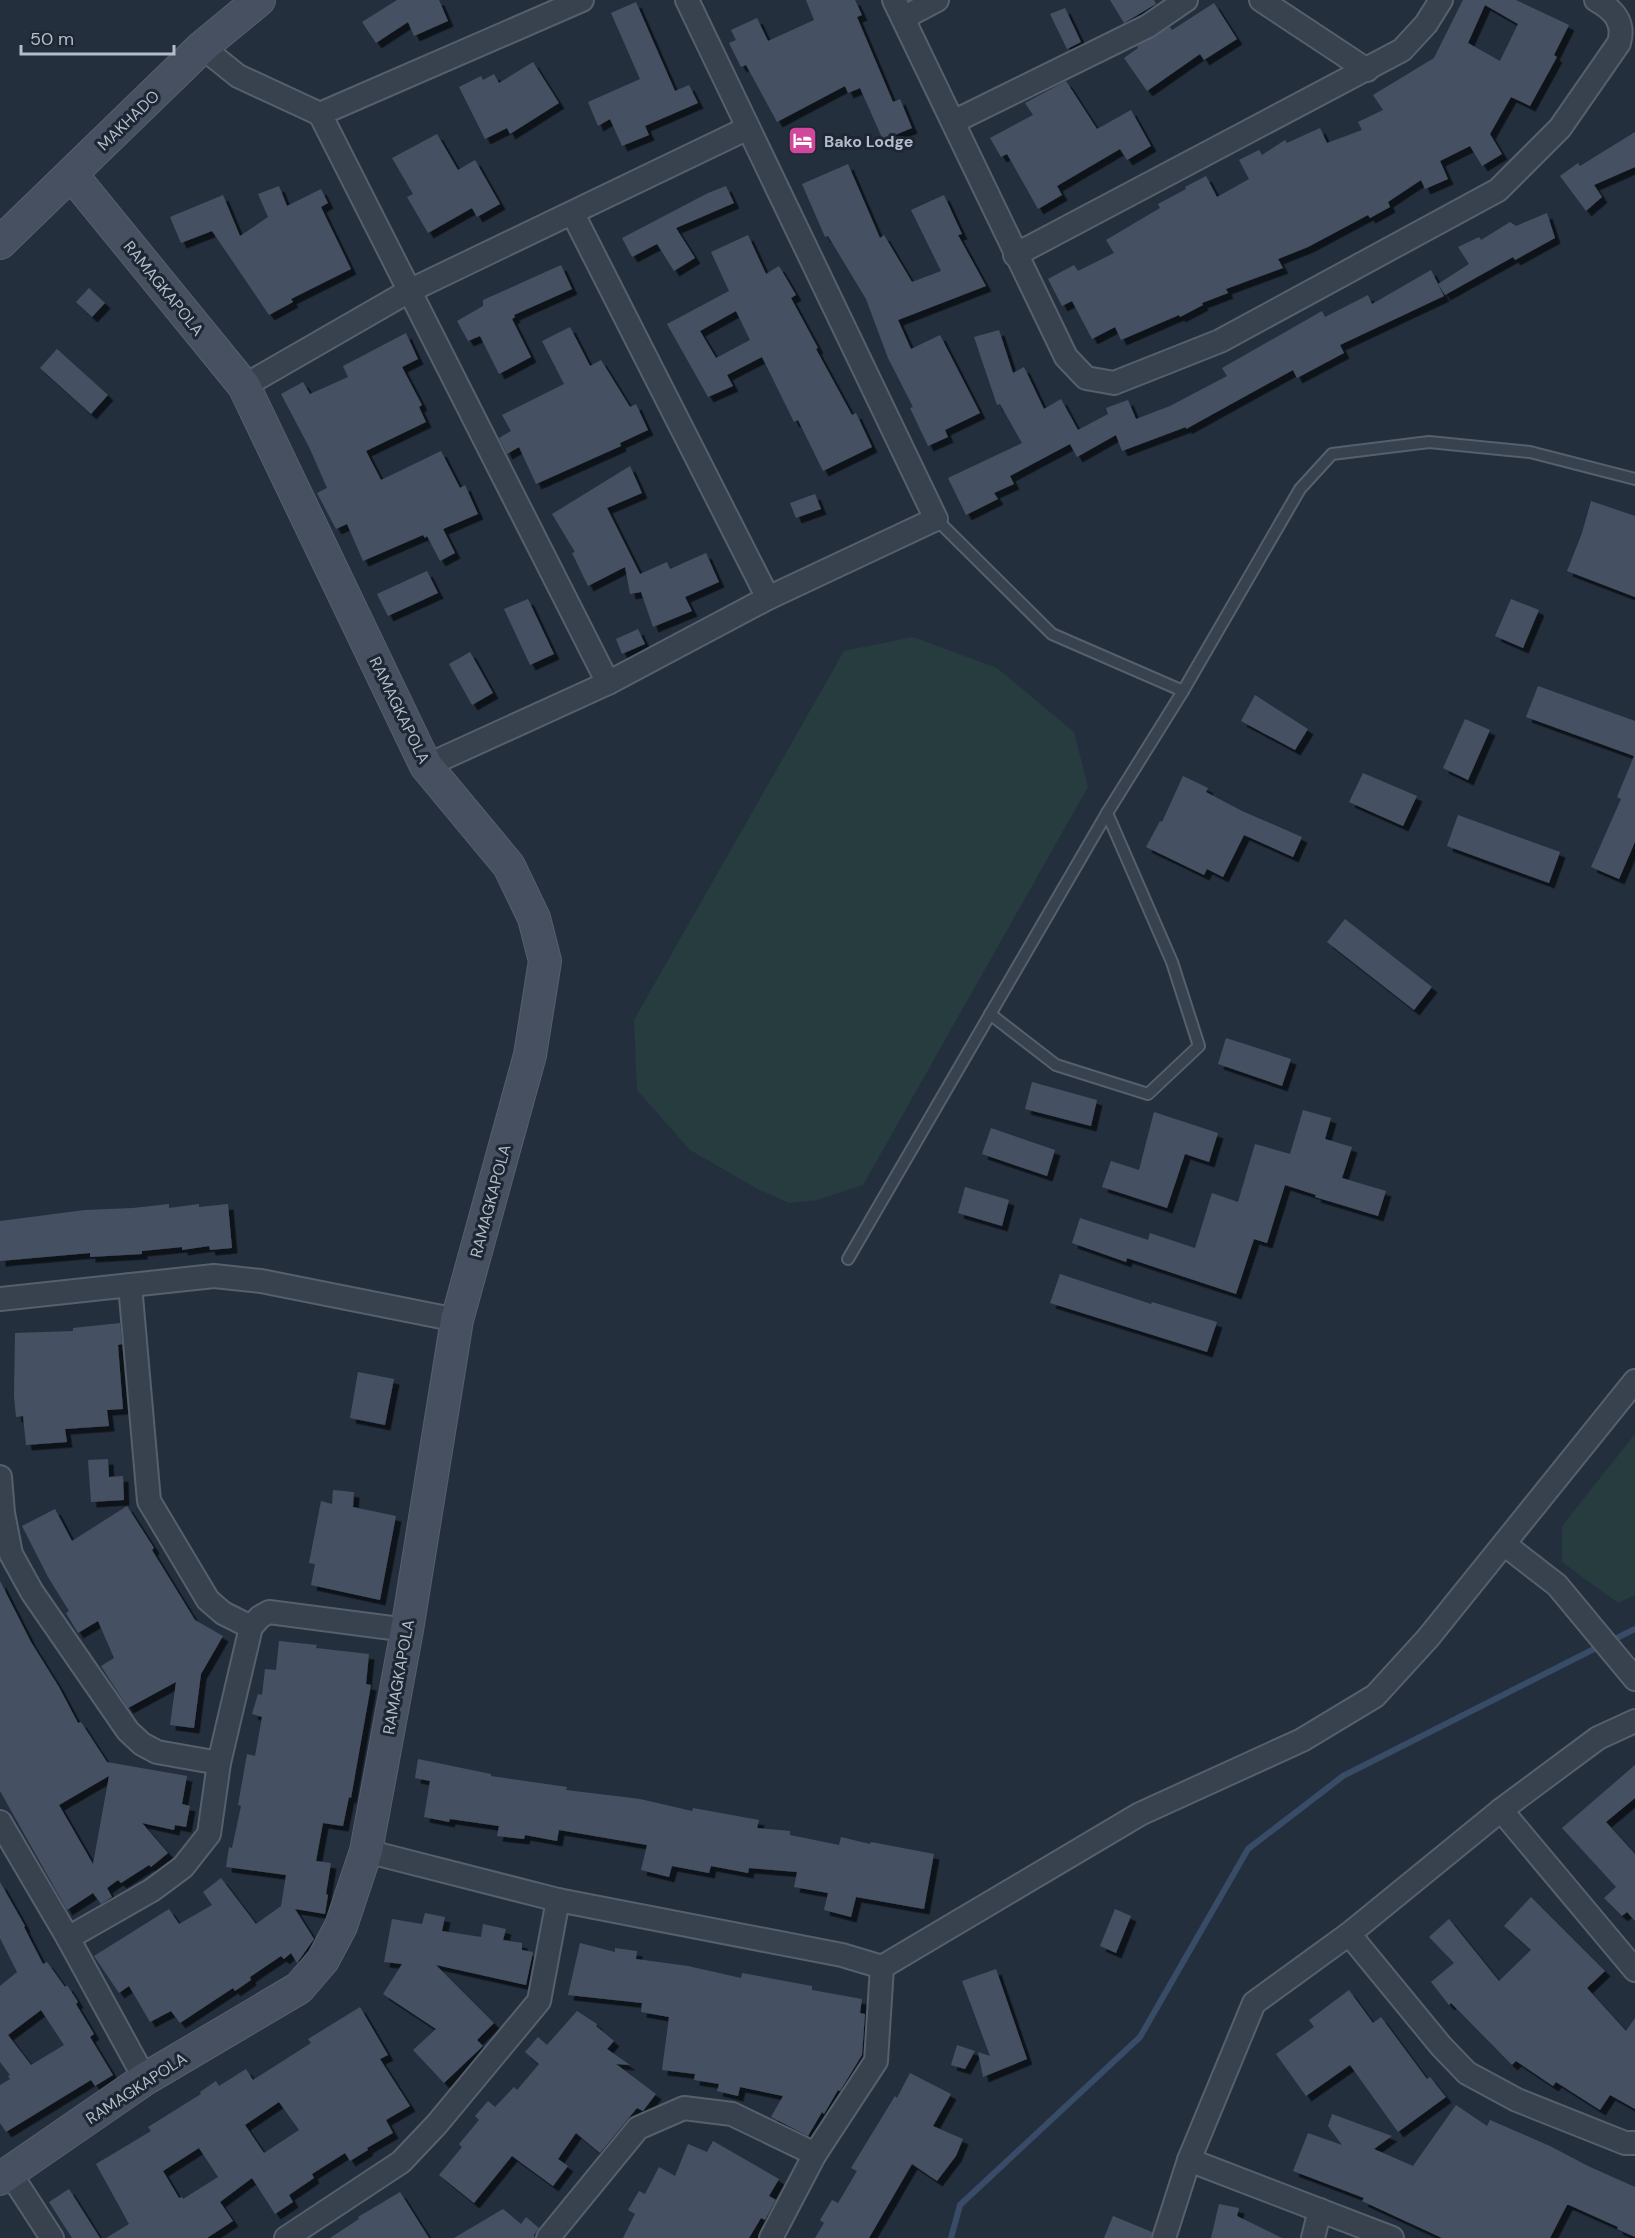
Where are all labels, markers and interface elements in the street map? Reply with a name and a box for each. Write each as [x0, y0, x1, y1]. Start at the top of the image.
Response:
scale bar [21, 18, 174, 56]
text: 50 m [30, 27, 74, 51]
street label: MAKHADO [93, 86, 164, 155]
hotel icon: Bako Lodge [787, 125, 819, 157]
place label: Bako Lodge [824, 131, 913, 152]
street label: RAMAGKAPOLA [119, 236, 209, 340]
street label: RAMAGKAPOLA [365, 653, 435, 767]
street label: RAMAGKAPOLA [465, 1142, 516, 1260]
street label: RAMAGKAPOLA [378, 1618, 419, 1736]
street label: RAMAGKAPOLA [82, 2048, 191, 2129]

